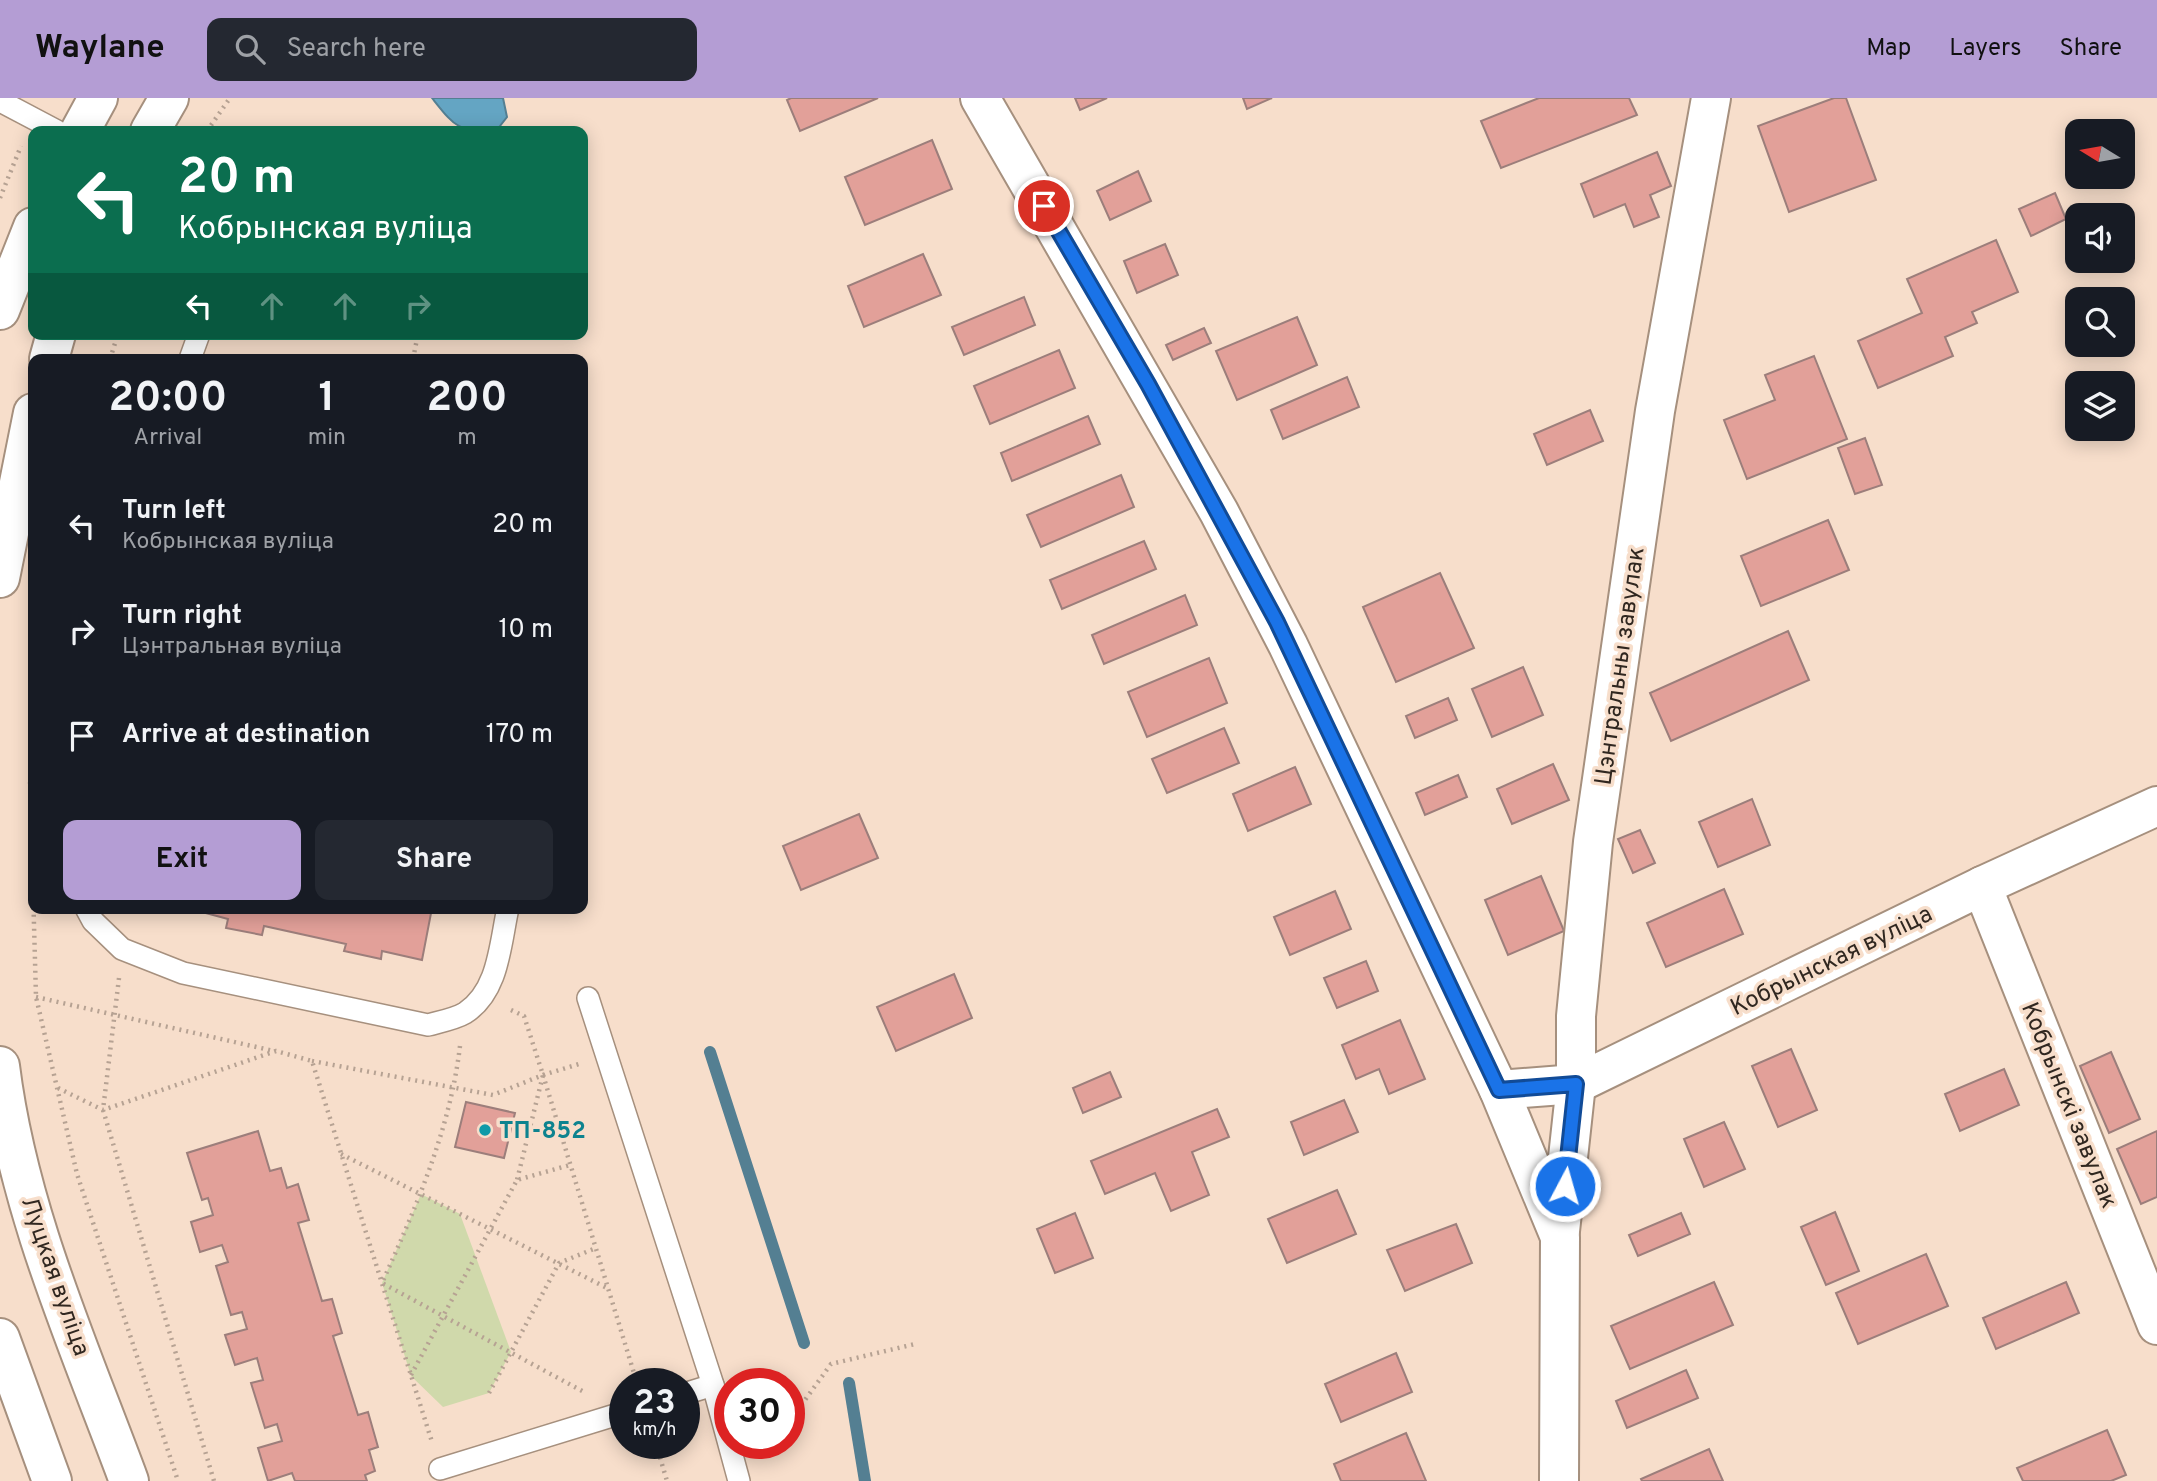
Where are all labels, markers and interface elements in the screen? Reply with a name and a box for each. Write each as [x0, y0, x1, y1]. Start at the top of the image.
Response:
search box [207, 18, 697, 81]
text: Waylane [35, 28, 165, 70]
icon: search [231, 30, 269, 68]
text: Search here [287, 33, 426, 66]
text: Map [1866, 34, 1911, 64]
text: Layers [1949, 34, 2021, 64]
text: Share [2059, 34, 2122, 64]
north arrow [2065, 119, 2135, 189]
map controls [2065, 119, 2135, 441]
text: 20 m [178, 149, 295, 211]
icon: left [63, 154, 154, 245]
pin [1014, 176, 1074, 236]
icon: arrive [1025, 187, 1063, 225]
button: sound [2065, 203, 2135, 273]
text: Кобрынская вуліца [178, 210, 473, 250]
icon: left [180, 287, 218, 325]
icon: ahead [253, 287, 291, 325]
icon: ahead [326, 287, 364, 325]
icon: right [399, 287, 437, 325]
button: search [2065, 287, 2135, 357]
button: layers [2065, 371, 2135, 441]
text: 20:00 [108, 373, 227, 426]
text: 1 [319, 373, 335, 426]
text: 200 [426, 373, 508, 426]
text: Arrival [134, 424, 202, 453]
text: min [308, 424, 346, 453]
text: m [457, 424, 477, 453]
text: Turn left [122, 495, 226, 528]
icon: left [63, 507, 101, 545]
text: 20 m [492, 509, 553, 542]
text: Кобрынская вуліца [122, 528, 334, 557]
street label: Цэнтральны завулак [1589, 545, 1653, 787]
text: Turn right [122, 600, 242, 633]
icon: right [63, 612, 101, 650]
text: 10 m [498, 614, 553, 647]
text: Цэнтральная вуліца [122, 633, 342, 662]
icon: arrive [63, 717, 101, 755]
text: Arrive at destination [122, 719, 370, 752]
text: 170 m [486, 719, 553, 752]
button: Exit [63, 820, 301, 900]
button: Share [315, 820, 553, 900]
street label: Кобрынская вуліца [1726, 900, 1938, 1024]
street label: Кобрынскі завулак [2013, 998, 2123, 1213]
place label: ТП-852 [499, 1117, 586, 1147]
marker: ТП-852 [477, 1122, 493, 1138]
position arrow [1528, 1149, 1602, 1223]
street label: Луцкая вуліца [13, 1193, 95, 1360]
speed limit sign: 30 [714, 1368, 805, 1459]
text: 23 [633, 1382, 676, 1426]
text: km/h [633, 1419, 676, 1442]

